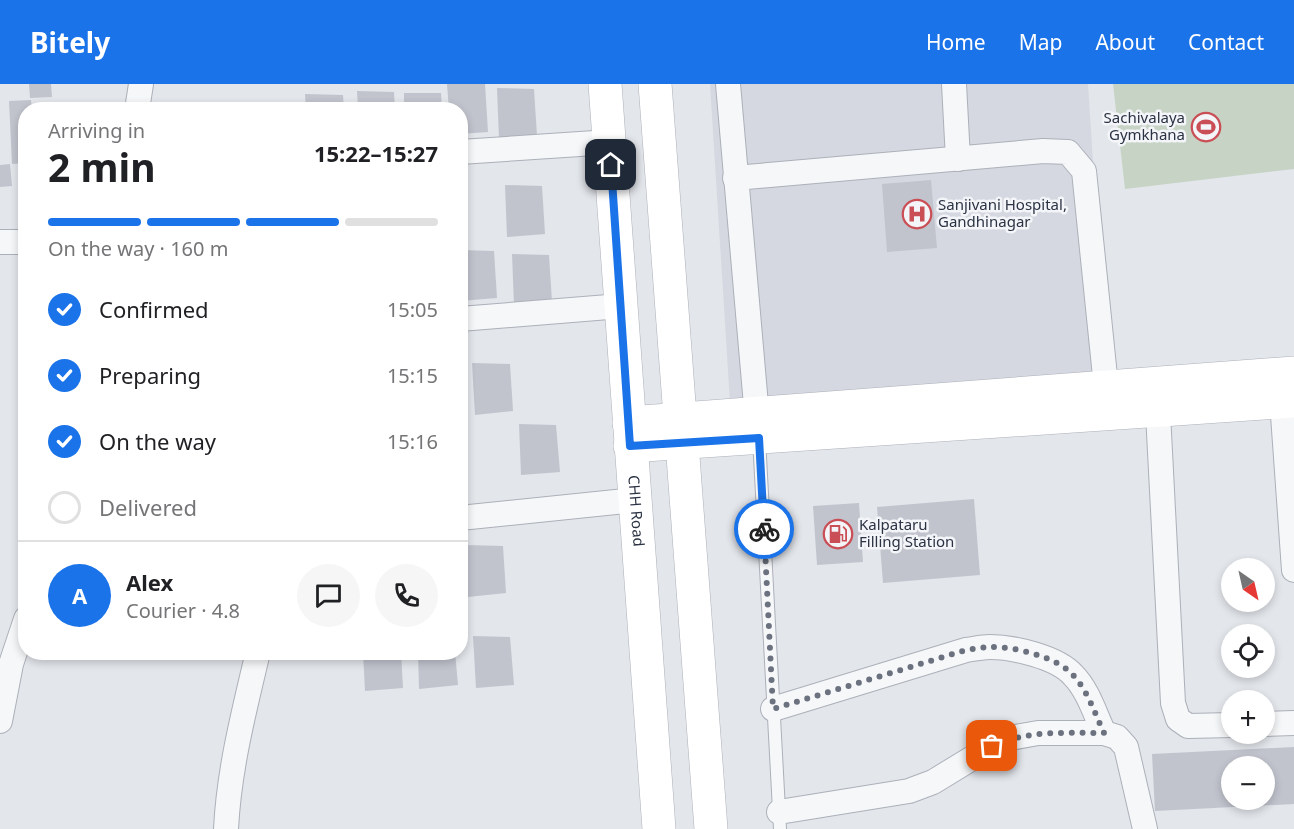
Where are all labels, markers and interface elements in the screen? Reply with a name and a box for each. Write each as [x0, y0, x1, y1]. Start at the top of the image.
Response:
text: Bitely [30, 23, 110, 61]
text: Home [926, 28, 986, 56]
text: Map [1019, 28, 1062, 56]
text: About [1095, 28, 1155, 56]
text: Contact [1188, 28, 1264, 56]
place label: Sachivalaya Gymkhana [1104, 107, 1185, 144]
sports icon: Sachivalaya Gymkhana [1190, 111, 1222, 143]
text: Arriving in [48, 117, 145, 144]
text: 15:22–15:27 [314, 138, 438, 168]
pin [585, 139, 636, 190]
text: 2 min [48, 140, 155, 193]
icon: home [594, 148, 627, 181]
place label: Sanjivani Hospital, Gandhinagar [938, 194, 1067, 231]
hospital icon: Sanjivani Hospital, Gandhinagar [901, 198, 933, 230]
text: On the way · 160 m [48, 235, 228, 262]
icon: check [48, 293, 81, 326]
text: Confirmed [99, 294, 209, 324]
text: 15:05 [387, 296, 438, 323]
icon: check [48, 359, 81, 392]
text: Preparing [99, 360, 201, 390]
text: 15:15 [387, 362, 438, 389]
icon: check [48, 425, 81, 458]
text: On the way [99, 426, 216, 456]
text: 15:16 [387, 428, 438, 455]
street label: CHH Road [624, 474, 650, 547]
text: Delivered [99, 492, 197, 522]
courier [734, 499, 794, 559]
icon: bike [748, 513, 781, 546]
place label: Kalpataru Filling Station [859, 514, 954, 551]
fuel station icon: Kalpataru Filling Station [822, 518, 854, 550]
north arrow [1221, 558, 1275, 612]
map controls [1221, 558, 1275, 810]
button: chat [297, 564, 360, 627]
button: phone [375, 564, 438, 627]
text: Alex [126, 567, 173, 597]
text: A [72, 580, 87, 610]
text: Courier · 4.8 [126, 597, 240, 624]
button: locate [1221, 624, 1275, 678]
button: + [1221, 690, 1275, 744]
pin [966, 720, 1017, 771]
icon: bag [975, 729, 1008, 762]
button: − [1221, 756, 1275, 810]

